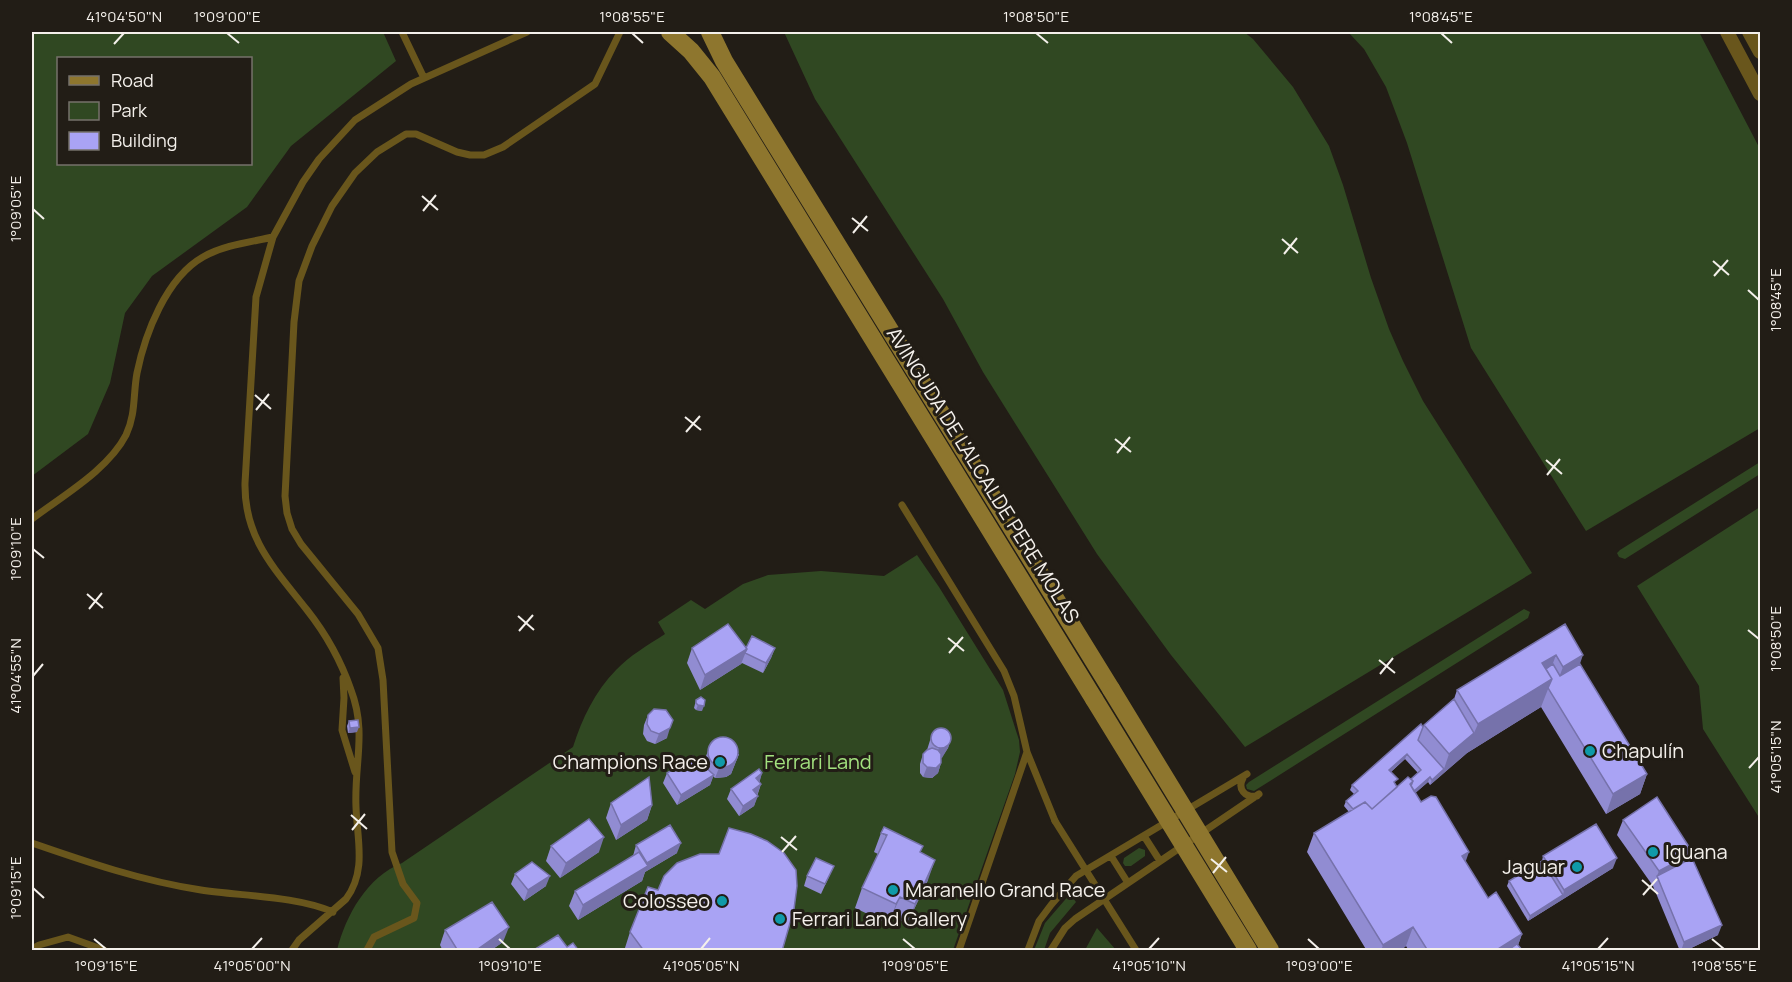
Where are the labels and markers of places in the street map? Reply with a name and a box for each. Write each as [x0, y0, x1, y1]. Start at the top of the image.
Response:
place label: Chapulín [1602, 737, 1684, 764]
marker: Chapulín [1583, 744, 1597, 758]
place label: Champions Race [553, 748, 708, 775]
marker: Champions Race [713, 755, 727, 769]
place label: Iguana [1665, 838, 1728, 865]
marker: Iguana [1646, 845, 1660, 859]
place label: Jaguar [1503, 853, 1565, 880]
marker: Jaguar [1570, 860, 1584, 874]
place label: Maranello Grand Race [905, 876, 1105, 903]
marker: Maranello Grand Race [886, 883, 900, 897]
place label: Colosseo [623, 887, 710, 914]
marker: Colosseo [715, 894, 729, 908]
place label: Ferrari Land Gallery [792, 905, 968, 932]
marker: Ferrari Land Gallery [773, 912, 787, 926]

